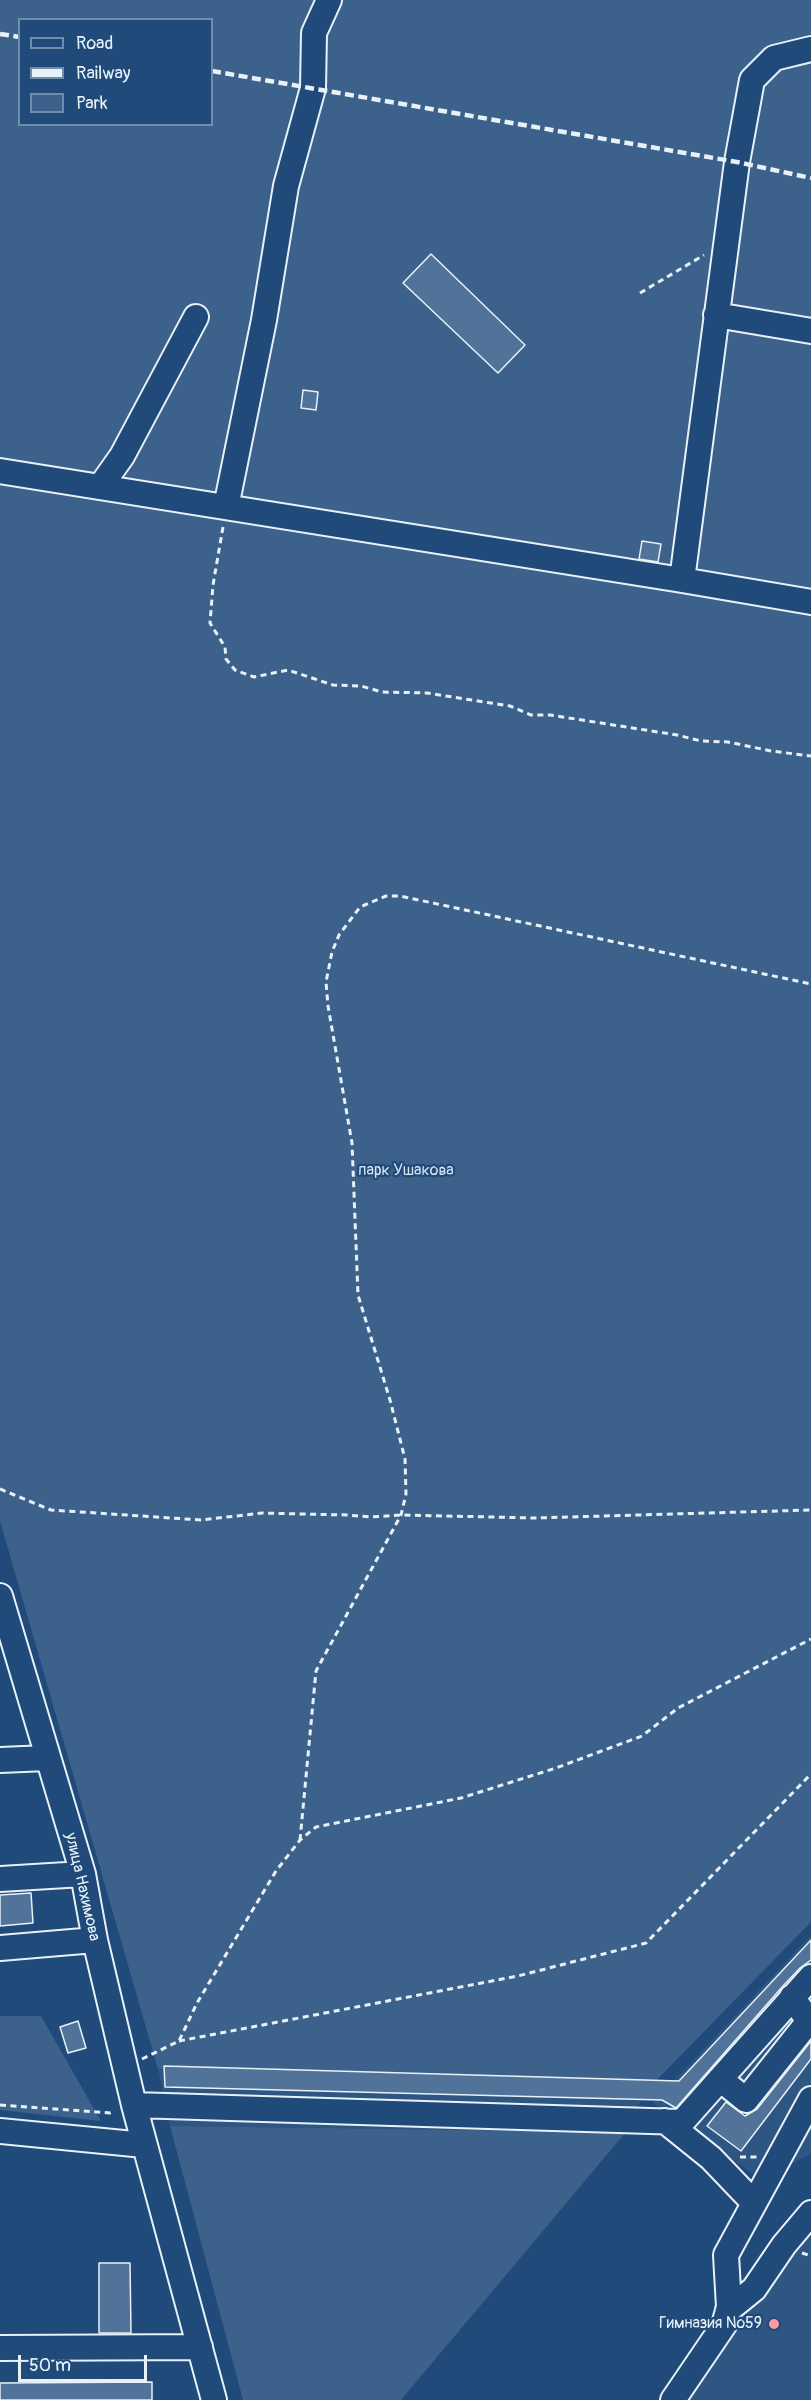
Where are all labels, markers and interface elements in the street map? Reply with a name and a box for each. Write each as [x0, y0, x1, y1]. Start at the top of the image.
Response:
legend [18, 18, 213, 126]
text: Road [76, 32, 113, 55]
text: Railway [76, 62, 131, 85]
text: Park [76, 92, 108, 115]
park label: парк Ушакова [358, 1161, 454, 1181]
street label: улица Нахимова [60, 1831, 104, 1943]
place label: Гимназия №59 [659, 2314, 762, 2334]
marker: Гимназия №59 [767, 2317, 781, 2331]
scale bar [21, 2343, 150, 2381]
text: 50 m [29, 2354, 71, 2377]

